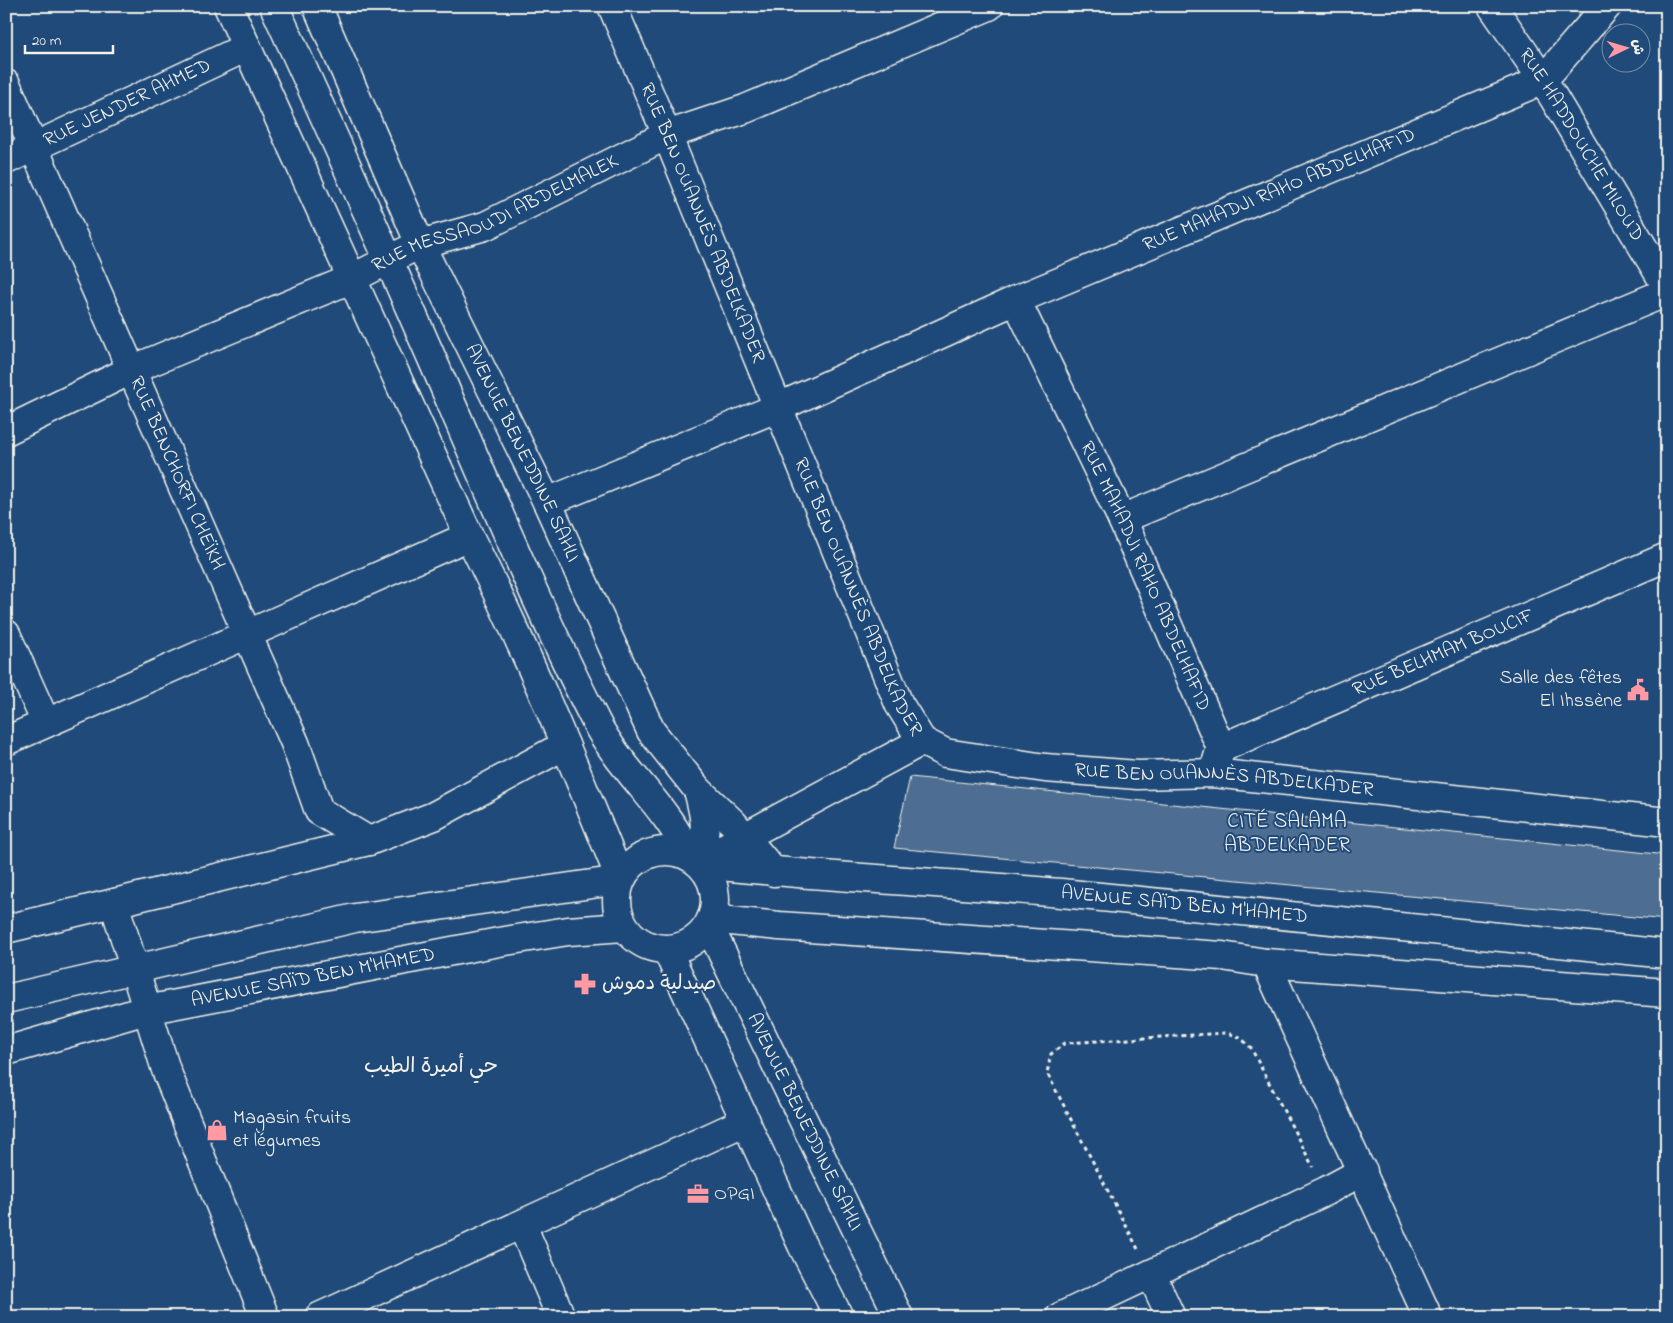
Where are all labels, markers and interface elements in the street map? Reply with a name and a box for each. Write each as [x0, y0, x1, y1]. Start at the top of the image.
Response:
scale bar [25, 22, 112, 54]
north arrow [1600, 22, 1650, 72]
text: 20 m [32, 30, 62, 52]
text: ش [1626, 38, 1649, 56]
street label: RUE HADDOUCHE MILOUD [1511, 42, 1651, 247]
street label: RUE JENDER AHMED [39, 51, 216, 155]
street label: RUE BEN OUANNÈS ABDELKADER [632, 79, 773, 368]
street label: RUE MAHADJI RAHO ABDELHAFID [1139, 120, 1420, 260]
street label: RUE MESSAOUDI ABDELMALEK [367, 147, 624, 280]
street label: AVENUE BENEDDINE SAHLI [457, 339, 587, 567]
street label: RUE BENCHORFI CHEÏKH [121, 372, 232, 575]
street label: RUE MAHADJI RAHO ABDELHAFID [1072, 436, 1218, 716]
street label: RUE BEN OUANNÈS ABDELKADER [786, 453, 930, 742]
street label: RUE BELHMAM BOUCIF [1348, 601, 1539, 704]
place label: Salle des fêtes El Ihssène [1499, 664, 1622, 716]
public building icon: Salle des fêtes El Ihssène [1625, 677, 1651, 703]
street label: RUE BEN OUANNÈS ABDELKADER [1074, 756, 1376, 805]
district label: CITÉ SALAMA ABDELKADER [1224, 807, 1350, 861]
street label: AVENUE SAÏD BEN M'HAMED [1059, 879, 1309, 932]
street label: AVENUE SAÏD BEN M'HAMED [189, 940, 438, 1016]
place label: صيدلية دموش [602, 970, 716, 999]
pharmacy icon: صيدلية دموش [572, 971, 598, 997]
street label: AVENUE BENEDDINE SAHLI [739, 1008, 870, 1236]
district label: حي أميرة الطيب [364, 1052, 498, 1084]
place label: Magasin fruits et légumes [233, 1104, 351, 1157]
shop icon: Magasin fruits et légumes [204, 1117, 230, 1143]
place label: OPGI [714, 1180, 755, 1209]
office icon: OPGI [685, 1181, 711, 1207]

